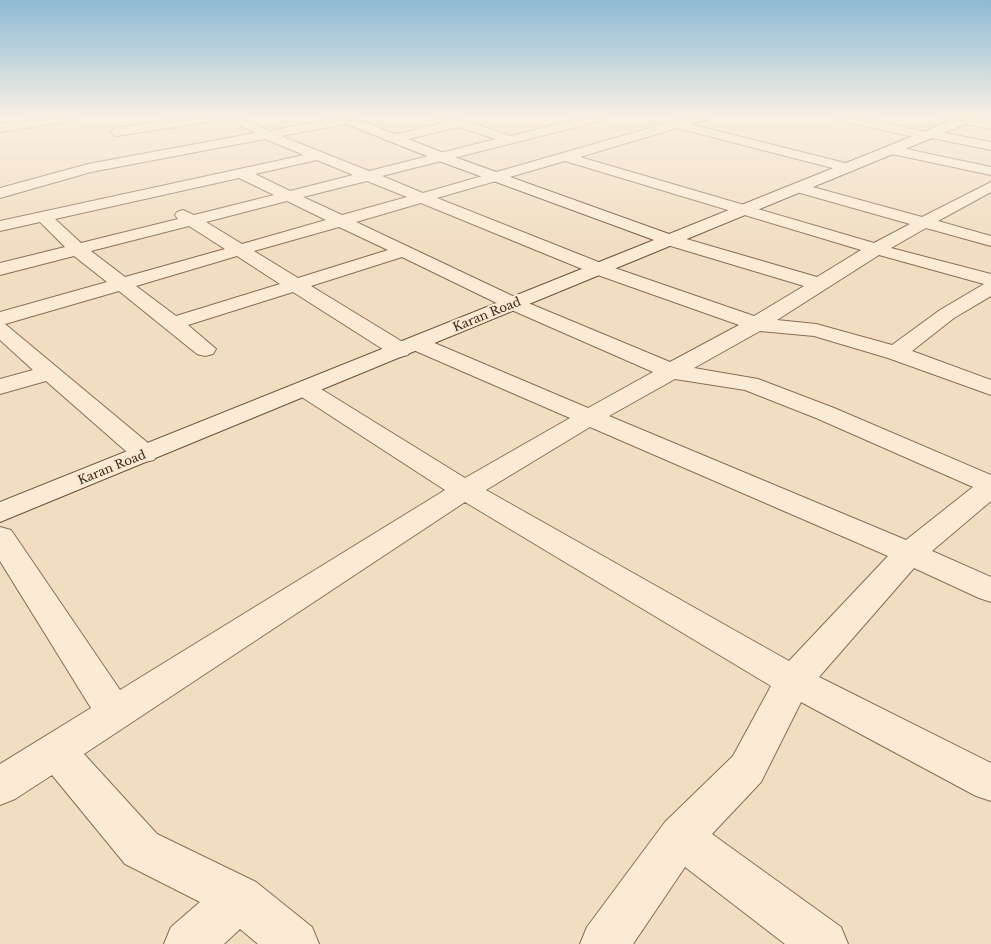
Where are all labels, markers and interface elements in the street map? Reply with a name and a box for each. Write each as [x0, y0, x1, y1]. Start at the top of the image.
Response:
street label: Karan Road [451, 295, 523, 335]
street label: Karan Road [76, 448, 148, 488]

